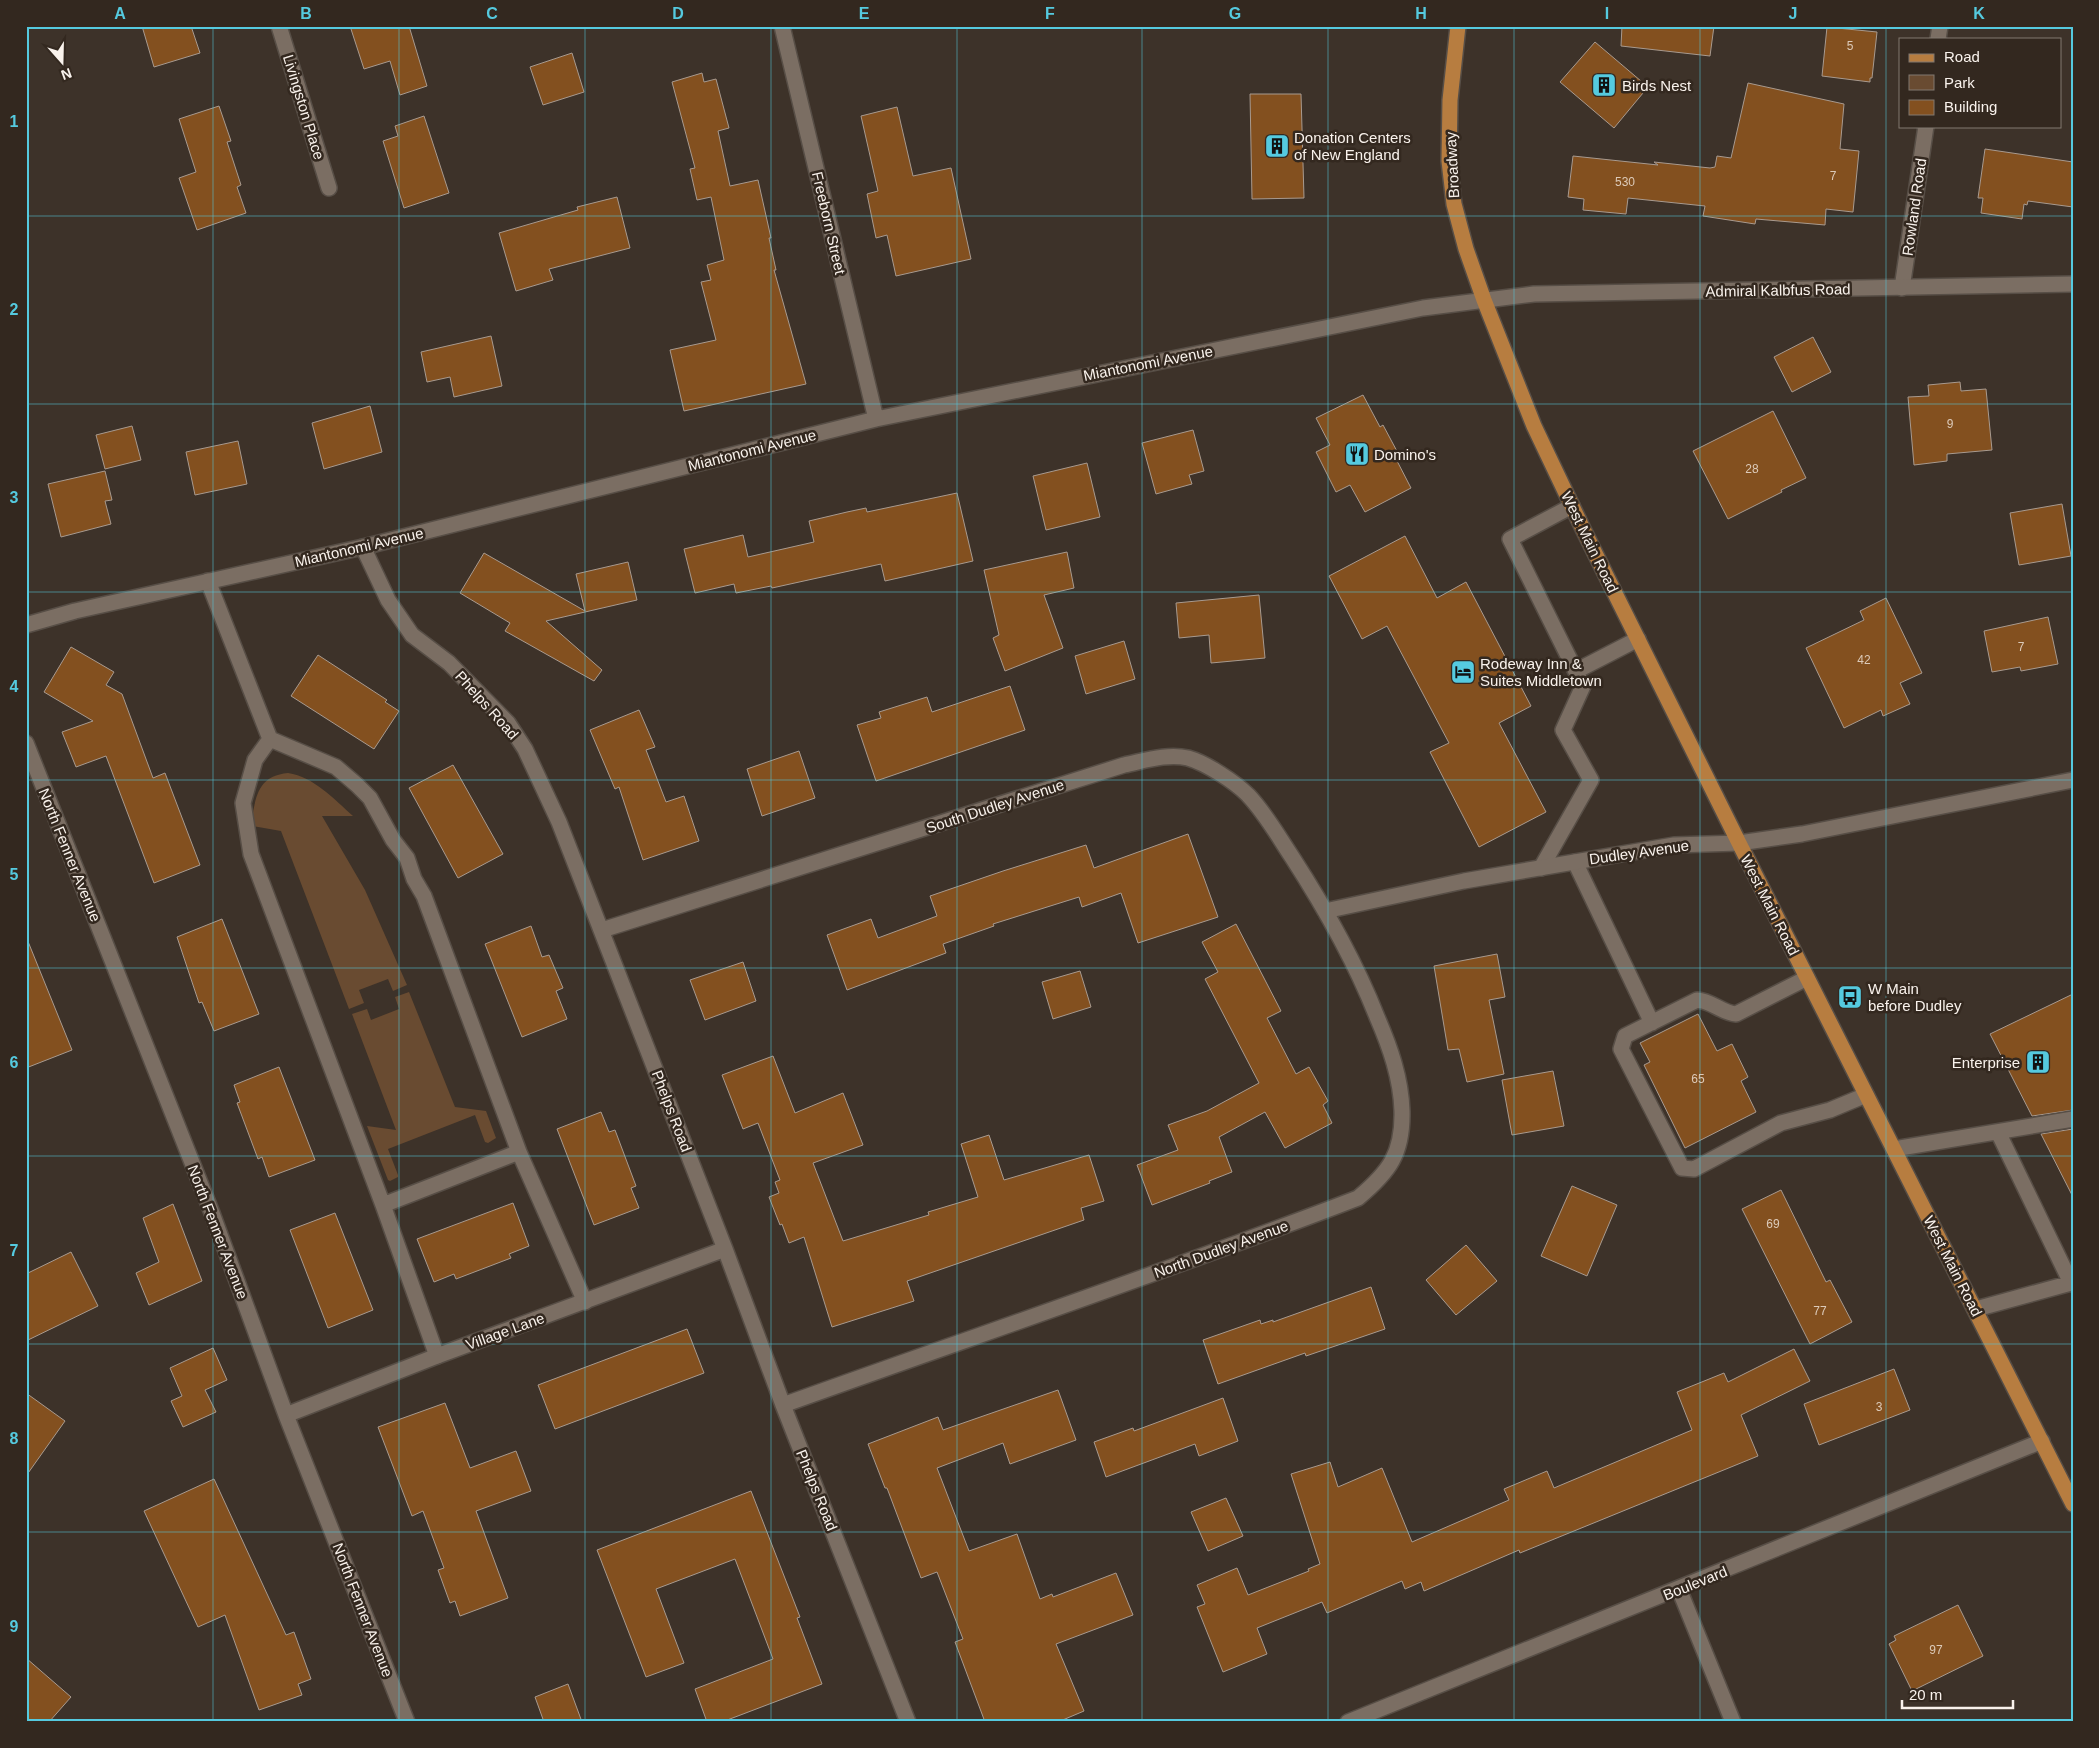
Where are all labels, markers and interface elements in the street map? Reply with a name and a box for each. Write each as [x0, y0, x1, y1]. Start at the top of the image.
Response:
text: A [114, 5, 126, 22]
text: B [300, 5, 312, 22]
text: C [486, 5, 498, 22]
text: D [672, 5, 684, 22]
text: E [859, 5, 870, 22]
text: F [1045, 5, 1055, 22]
text: G [1229, 5, 1241, 22]
text: H [1415, 5, 1427, 22]
text: I [1605, 5, 1609, 22]
text: J [1789, 5, 1797, 22]
text: K [1973, 5, 1985, 22]
north arrow [38, 38, 88, 88]
legend [1899, 38, 2062, 128]
house number: 5 [1847, 39, 1854, 53]
text: Road [1944, 48, 1980, 65]
street label: Livingston Place [280, 52, 328, 162]
text: N [59, 65, 74, 83]
building icon: Birds Nest [1591, 72, 1617, 98]
text: Park [1944, 74, 1975, 91]
place label: Birds Nest [1622, 77, 1692, 94]
text: Building [1944, 98, 1997, 115]
text: 1 [10, 113, 19, 130]
place label: Donation Centers of New England [1294, 129, 1411, 163]
street label: Broadway [1442, 131, 1462, 199]
building icon: Donation Centers of New England [1264, 133, 1290, 159]
street label: Rowland Road [1899, 157, 1929, 257]
house number: 7 [1830, 169, 1837, 183]
street label: Freeborn Street [809, 170, 849, 277]
house number: 530 [1615, 175, 1635, 189]
street label: Admiral Kalbfus Road [1705, 280, 1851, 300]
text: 2 [10, 301, 19, 318]
street label: Miantonomi Avenue [1082, 342, 1214, 384]
house number: 9 [1947, 417, 1954, 431]
street label: Miantonomi Avenue [686, 426, 818, 474]
restaurant icon: Domino's [1344, 441, 1370, 467]
place label: Domino's [1374, 446, 1436, 463]
house number: 28 [1745, 462, 1759, 476]
text: 3 [10, 489, 19, 506]
street label: West Main Road [1558, 489, 1622, 595]
street label: Miantonomi Avenue [293, 524, 425, 570]
house number: 7 [2018, 640, 2025, 654]
house number: 42 [1857, 653, 1871, 667]
place label: Rodeway Inn & Suites Middletown [1480, 655, 1602, 689]
hotel icon: Rodeway Inn & Suites Middletown [1450, 659, 1476, 685]
street label: Phelps Road [452, 667, 522, 743]
text: 4 [10, 678, 19, 695]
street label: South Dudley Avenue [924, 776, 1066, 836]
street label: North Fenner Avenue [35, 786, 105, 924]
street label: Dudley Avenue [1588, 837, 1690, 867]
street label: West Main Road [1737, 852, 1803, 958]
text: 5 [10, 866, 19, 883]
place label: W Main before Dudley [1868, 980, 1962, 1014]
bus stop icon: W Main before Dudley [1837, 984, 1863, 1010]
building icon: Enterprise [2025, 1049, 2051, 1075]
text: 6 [10, 1054, 19, 1071]
place label: Enterprise [1952, 1054, 2020, 1071]
street label: Phelps Road [649, 1068, 695, 1154]
house number: 65 [1691, 1072, 1705, 1086]
street label: North Fenner Avenue [185, 1163, 251, 1301]
street label: West Main Road [1920, 1213, 1986, 1319]
street label: North Dudley Avenue [1152, 1217, 1290, 1281]
house number: 69 [1766, 1217, 1780, 1231]
text: 7 [10, 1242, 19, 1259]
house number: 77 [1813, 1304, 1827, 1318]
street label: Village Lane [463, 1309, 547, 1353]
house number: 3 [1876, 1400, 1883, 1414]
text: 8 [10, 1430, 19, 1447]
street label: Phelps Road [793, 1447, 841, 1533]
street label: North Fenner Avenue [330, 1541, 396, 1679]
street label: Boulevard [1661, 1562, 1729, 1604]
text: 9 [10, 1618, 19, 1635]
house number: 97 [1929, 1643, 1943, 1657]
scale bar [1902, 1678, 2013, 1710]
text: 20 m [1909, 1686, 1942, 1703]

